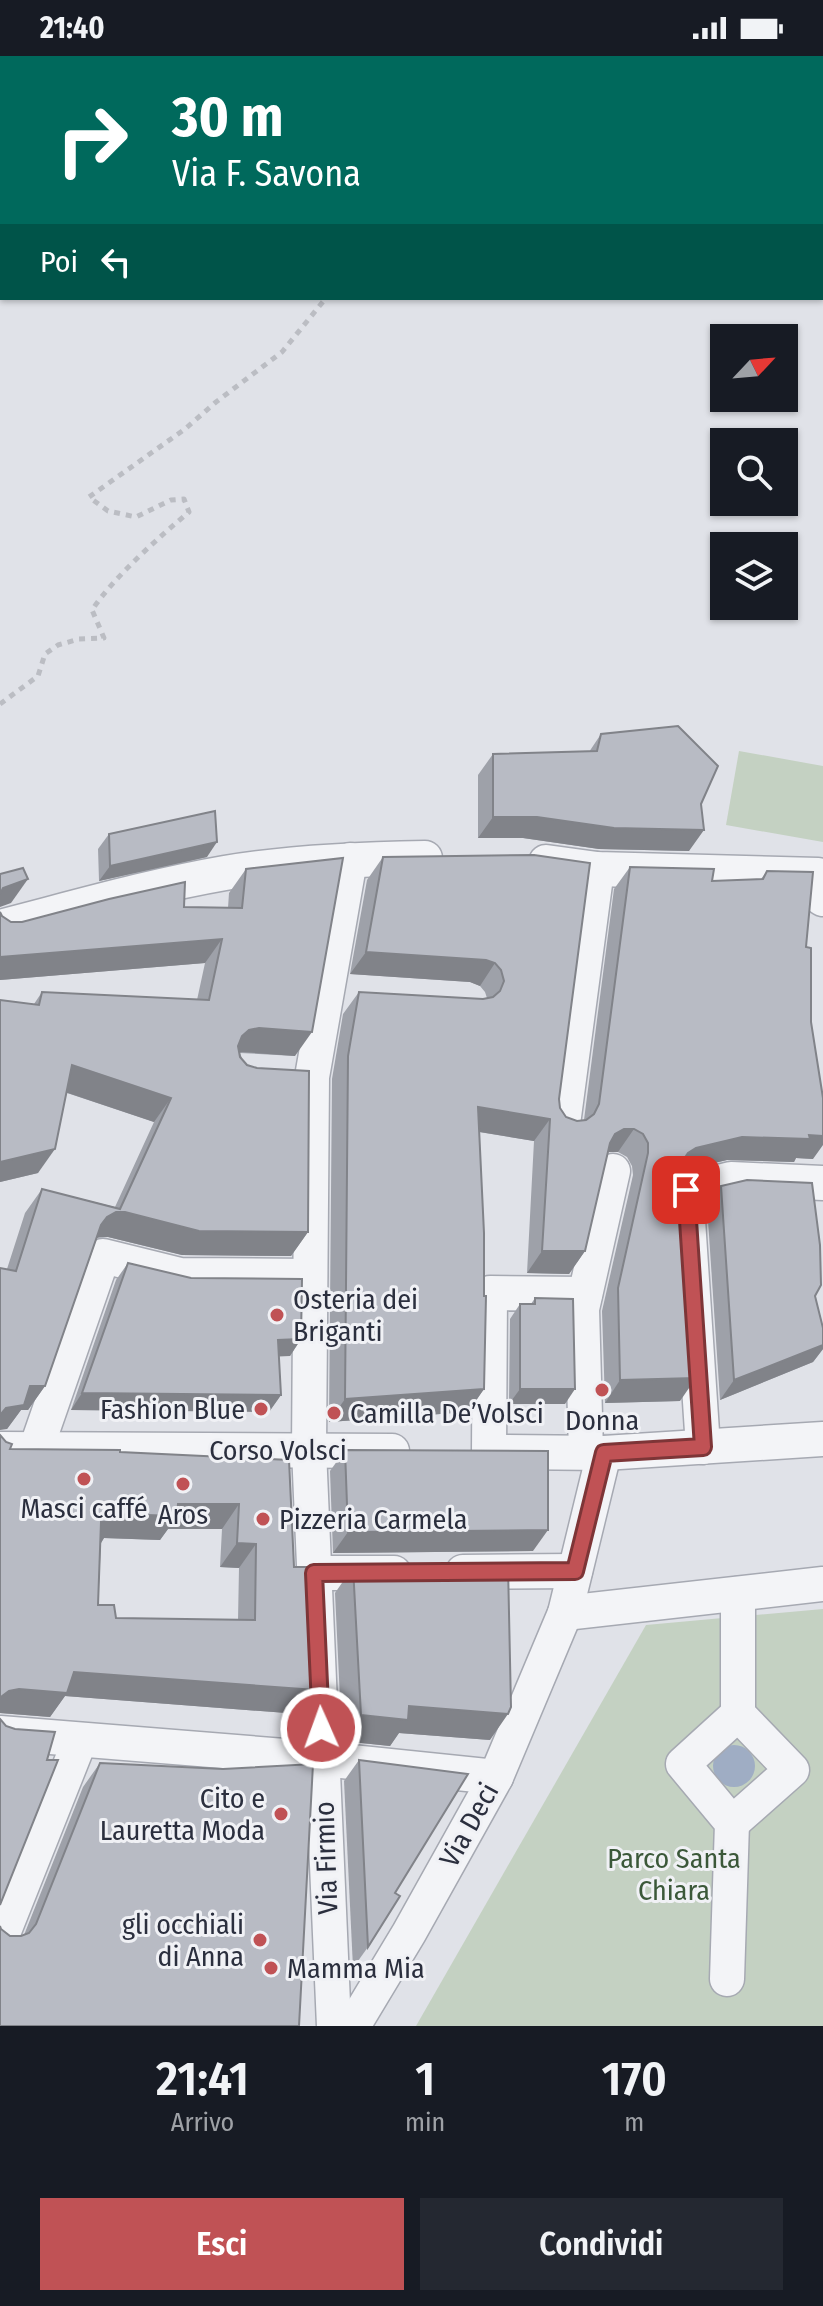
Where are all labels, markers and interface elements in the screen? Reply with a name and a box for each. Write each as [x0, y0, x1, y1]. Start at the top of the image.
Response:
text: 21:40 [40, 10, 105, 46]
text: 30 m [172, 84, 283, 151]
icon: right [40, 88, 144, 192]
text: Via F. Savona [172, 152, 361, 196]
icon: left [94, 240, 138, 284]
text: Poi [40, 244, 78, 280]
north arrow [710, 324, 798, 412]
map controls [710, 324, 798, 620]
button: search [710, 428, 798, 516]
button: layers [710, 532, 798, 620]
pin [652, 1156, 720, 1224]
icon: arrive [664, 1168, 708, 1212]
place label: Osteria dei Briganti [293, 1283, 418, 1348]
marker: Osteria dei Briganti [268, 1306, 286, 1324]
marker: Donna [593, 1381, 611, 1399]
place label: Fashion Blue [100, 1393, 245, 1426]
place label: Camilla De’Volsci [350, 1397, 544, 1430]
marker: Fashion Blue [252, 1400, 270, 1418]
marker: Camilla De’Volsci [325, 1404, 343, 1422]
place label: Donna [565, 1404, 639, 1437]
street label: Corso Volsci [209, 1434, 347, 1467]
marker: Masci caffé [75, 1470, 93, 1488]
marker: Aros [174, 1475, 192, 1493]
place label: Masci caffé [20, 1492, 148, 1525]
place label: Aros [158, 1498, 208, 1531]
place label: Pizzeria Carmela [279, 1503, 467, 1536]
marker: Pizzeria Carmela [254, 1510, 272, 1528]
position arrow [279, 1686, 363, 1770]
street label: Via Deci [433, 1777, 505, 1873]
place label: Cito e Lauretta Moda [100, 1782, 265, 1847]
street label: Via Firmio [308, 1801, 344, 1915]
marker: Cito e Lauretta Moda [272, 1805, 290, 1823]
park label: Parco Santa Chiara [607, 1842, 741, 1907]
place label: gli occhiali di Anna [122, 1908, 244, 1973]
marker: gli occhiali di Anna [251, 1931, 269, 1949]
place label: Mamma Mia [287, 1952, 425, 1985]
marker: Mamma Mia [262, 1959, 280, 1977]
text: 21:41 [156, 2050, 249, 2108]
text: 1 [415, 2050, 435, 2108]
text: 170 [601, 2050, 667, 2108]
text: Arrivo [171, 2107, 234, 2138]
text: min [405, 2107, 445, 2138]
text: m [624, 2107, 644, 2138]
button: Esci [40, 2198, 404, 2290]
button: Condividi [420, 2198, 783, 2290]

